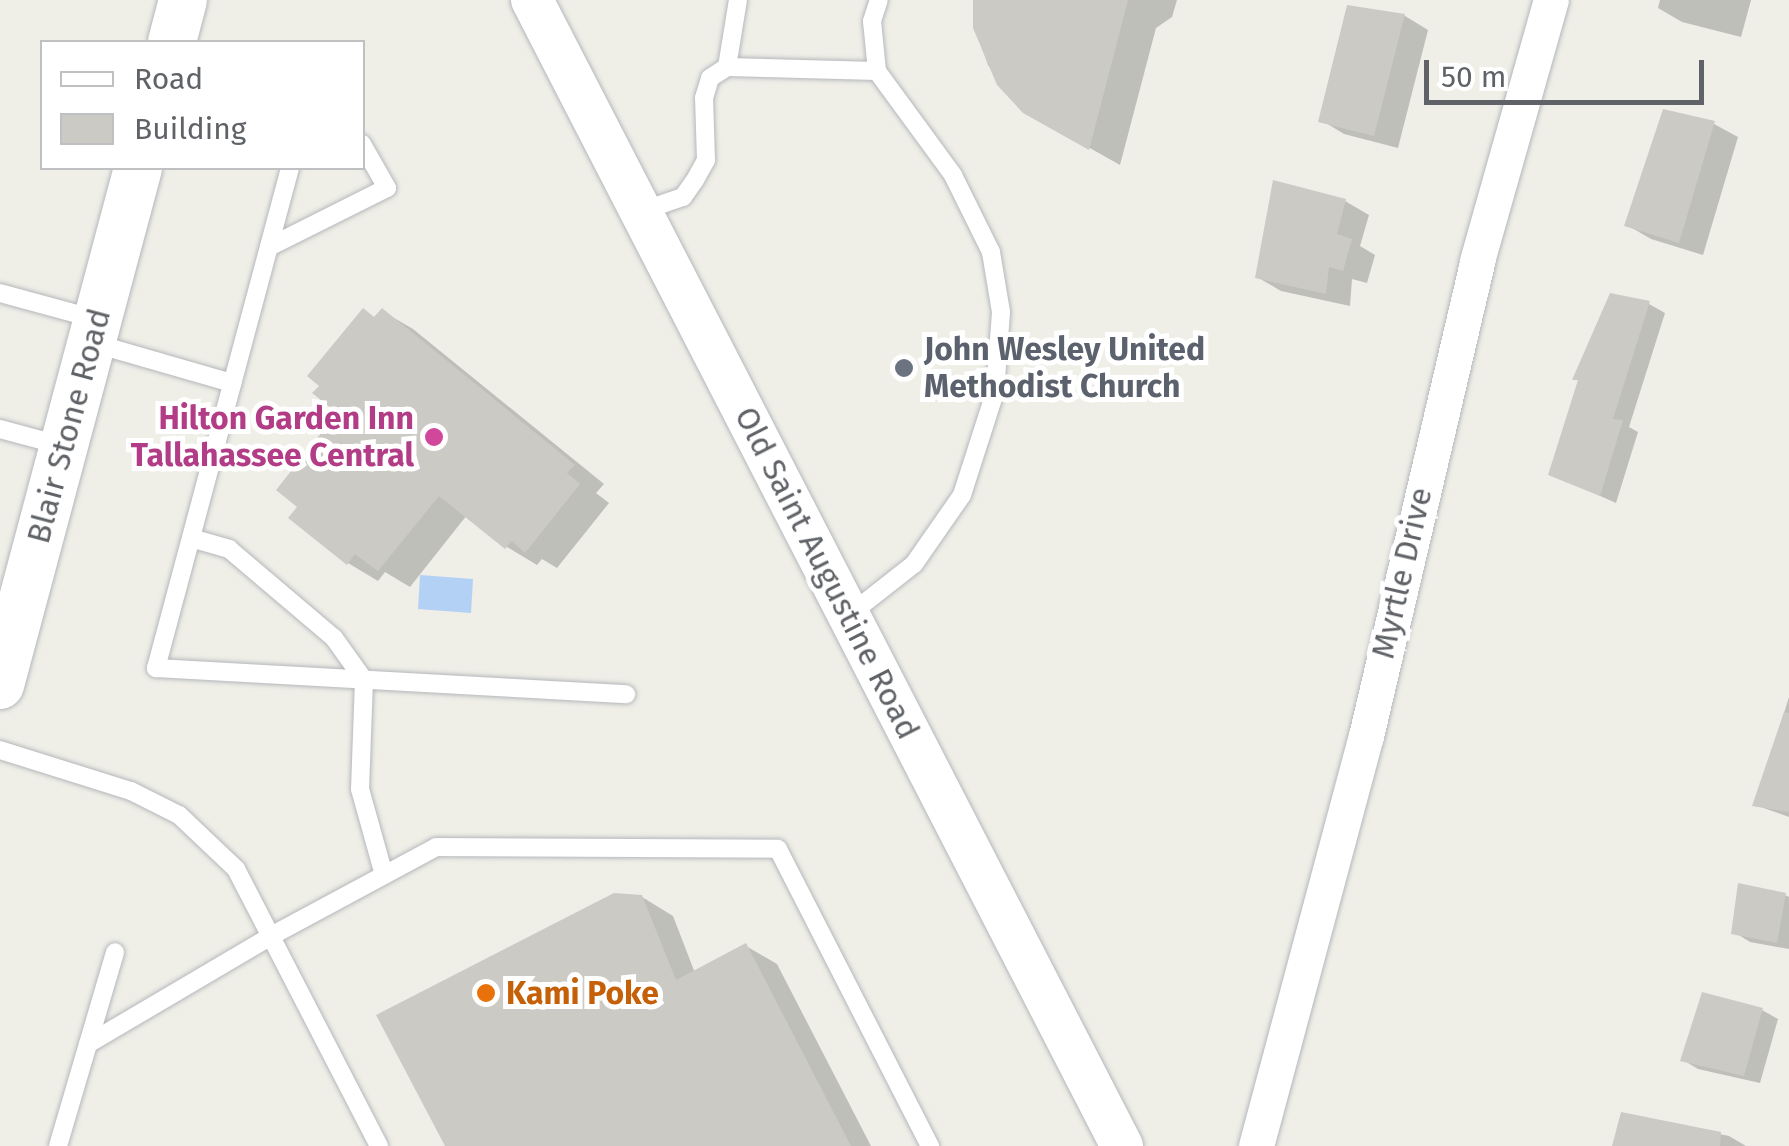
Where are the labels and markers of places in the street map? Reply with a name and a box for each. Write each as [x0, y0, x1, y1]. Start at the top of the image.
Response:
place label: John Wesley United Methodist Church [924, 331, 1205, 406]
marker: John Wesley United Methodist Church [893, 357, 915, 379]
place label: Hilton Garden Inn Tallahassee Central [131, 400, 414, 475]
marker: Hilton Garden Inn Tallahassee Central [423, 426, 445, 448]
place label: Kami Poke [506, 974, 659, 1012]
marker: Kami Poke [475, 982, 497, 1004]

